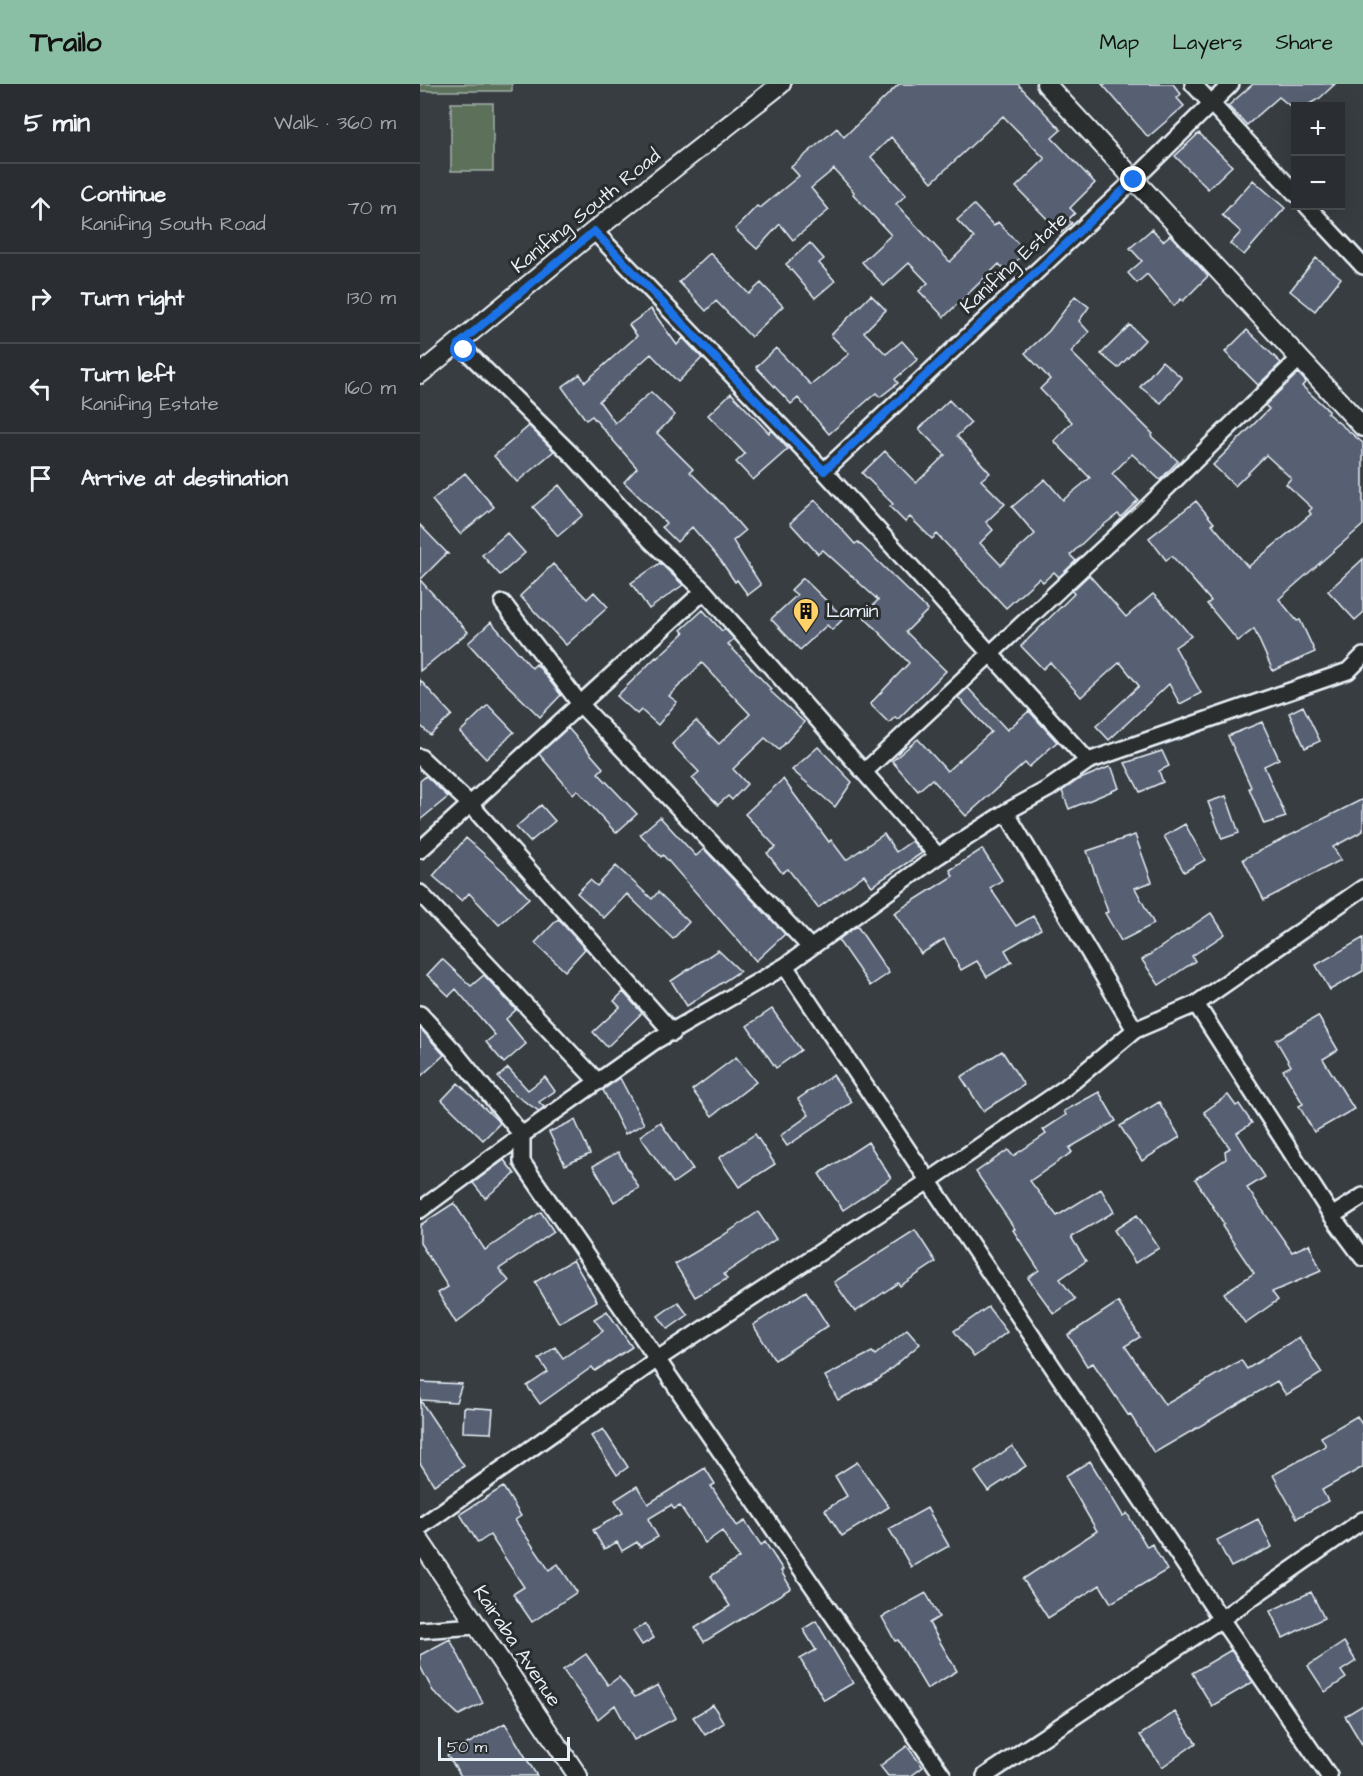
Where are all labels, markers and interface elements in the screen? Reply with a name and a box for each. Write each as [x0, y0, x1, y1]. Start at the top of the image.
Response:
text: Trailo [30, 23, 102, 62]
text: Map [1099, 28, 1139, 57]
text: Layers [1172, 28, 1242, 57]
text: Share [1275, 28, 1333, 57]
map controls [1291, 102, 1345, 210]
button: + [1291, 102, 1345, 156]
text: 5 min [24, 105, 90, 141]
text: Walk · 360 m [274, 109, 396, 137]
street label: Kanifing South Road [505, 142, 667, 281]
button: − [1291, 156, 1345, 210]
route end [1120, 166, 1146, 192]
text: Continue [81, 179, 166, 210]
icon: ahead [24, 192, 57, 225]
text: 70 m [348, 194, 396, 222]
street label: Kanifing Estate [954, 206, 1075, 321]
text: Kanifing South Road [81, 210, 266, 238]
icon: right [24, 282, 57, 315]
text: Turn right [81, 283, 184, 314]
text: 130 m [347, 284, 396, 312]
route start [450, 336, 476, 362]
text: Turn left [81, 359, 175, 390]
icon: left [24, 372, 57, 405]
text: 160 m [345, 374, 396, 402]
text: Kanifing Estate [81, 390, 219, 418]
icon: arrive [24, 462, 57, 495]
text: Arrive at destination [81, 463, 288, 494]
building icon: Lamin [791, 596, 821, 634]
place label: Lamin [826, 597, 879, 625]
street label: Kairaba Avenue [466, 1580, 568, 1712]
scale bar [438, 1734, 570, 1762]
text: 50 m [447, 1736, 487, 1758]

